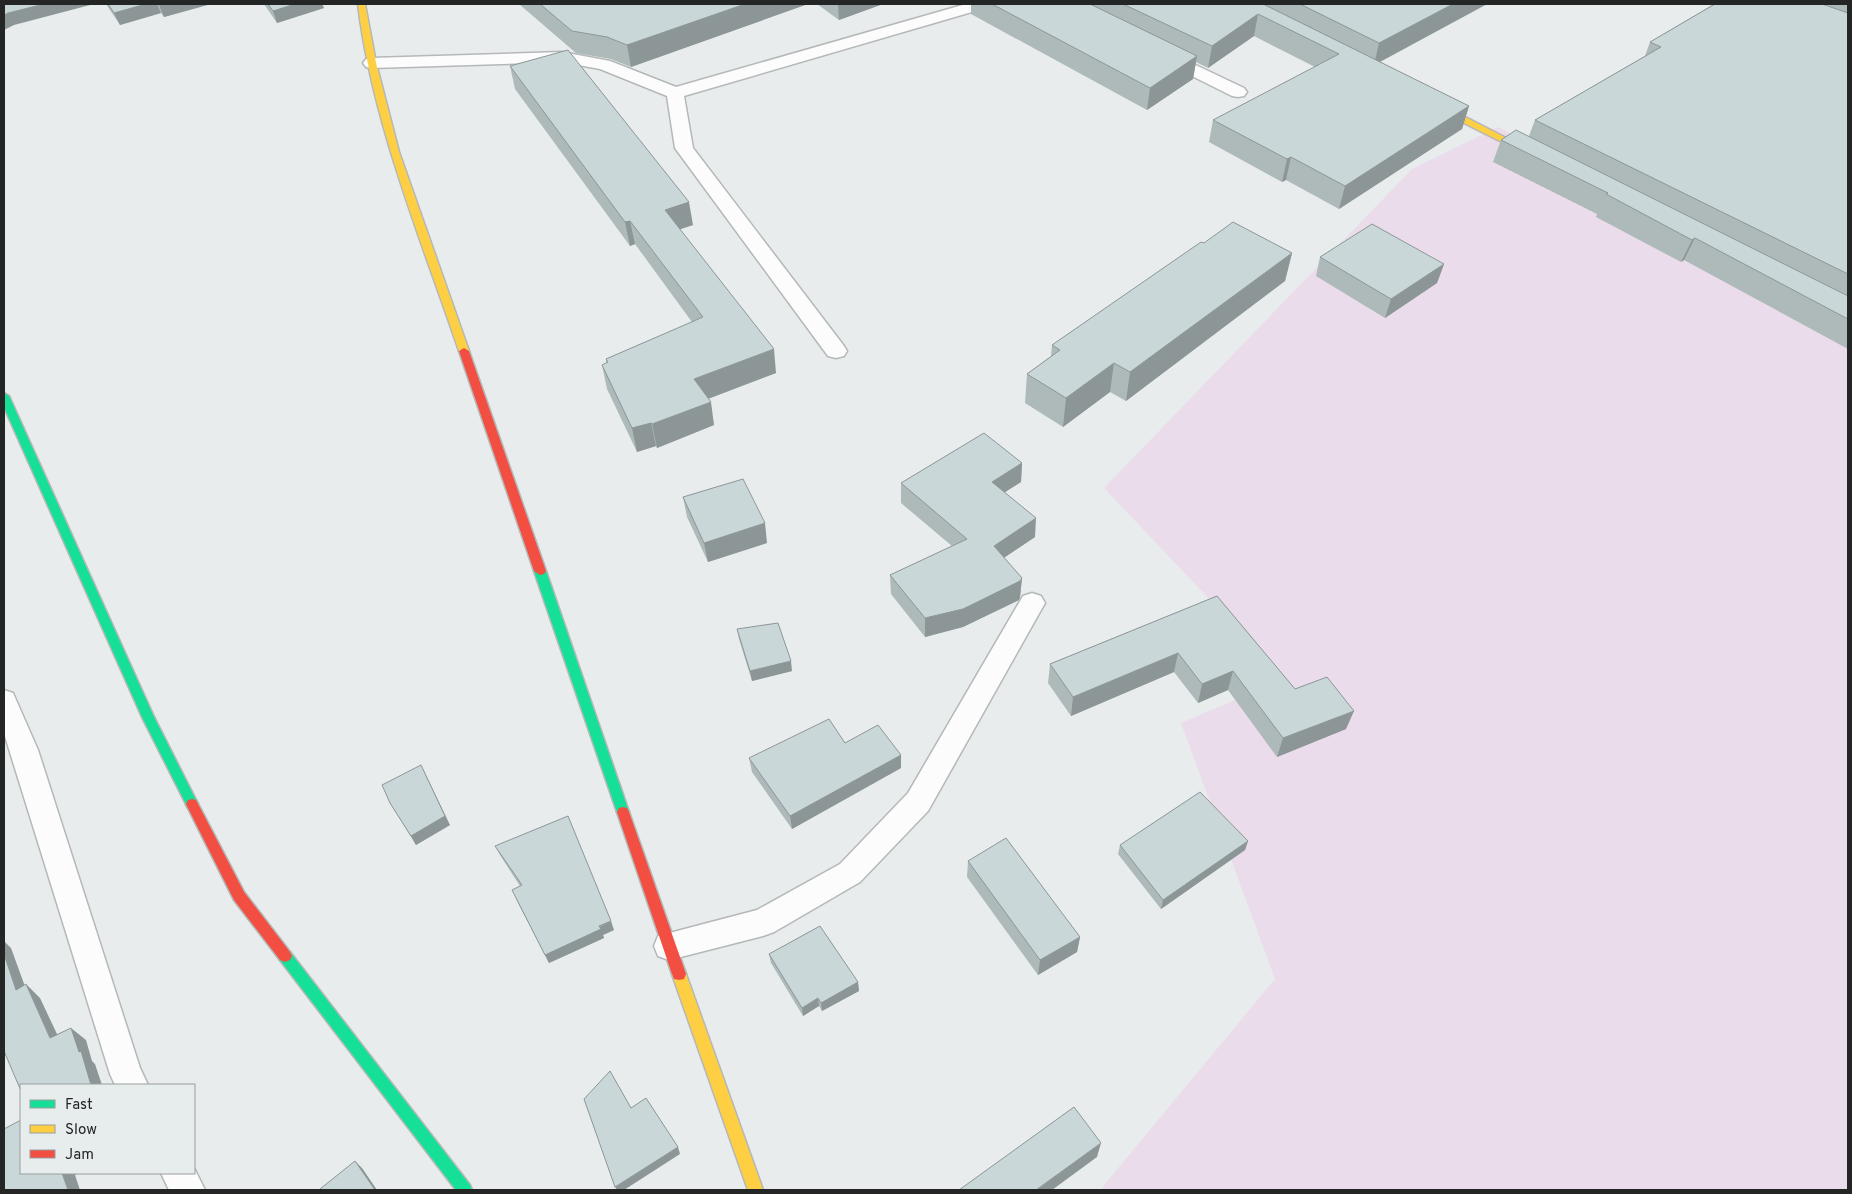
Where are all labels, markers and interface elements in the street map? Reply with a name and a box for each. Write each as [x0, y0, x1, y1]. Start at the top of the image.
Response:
legend [20, 1084, 195, 1174]
text: Fast [65, 1096, 93, 1115]
text: Slow [65, 1121, 97, 1140]
text: Jam [65, 1146, 94, 1165]

